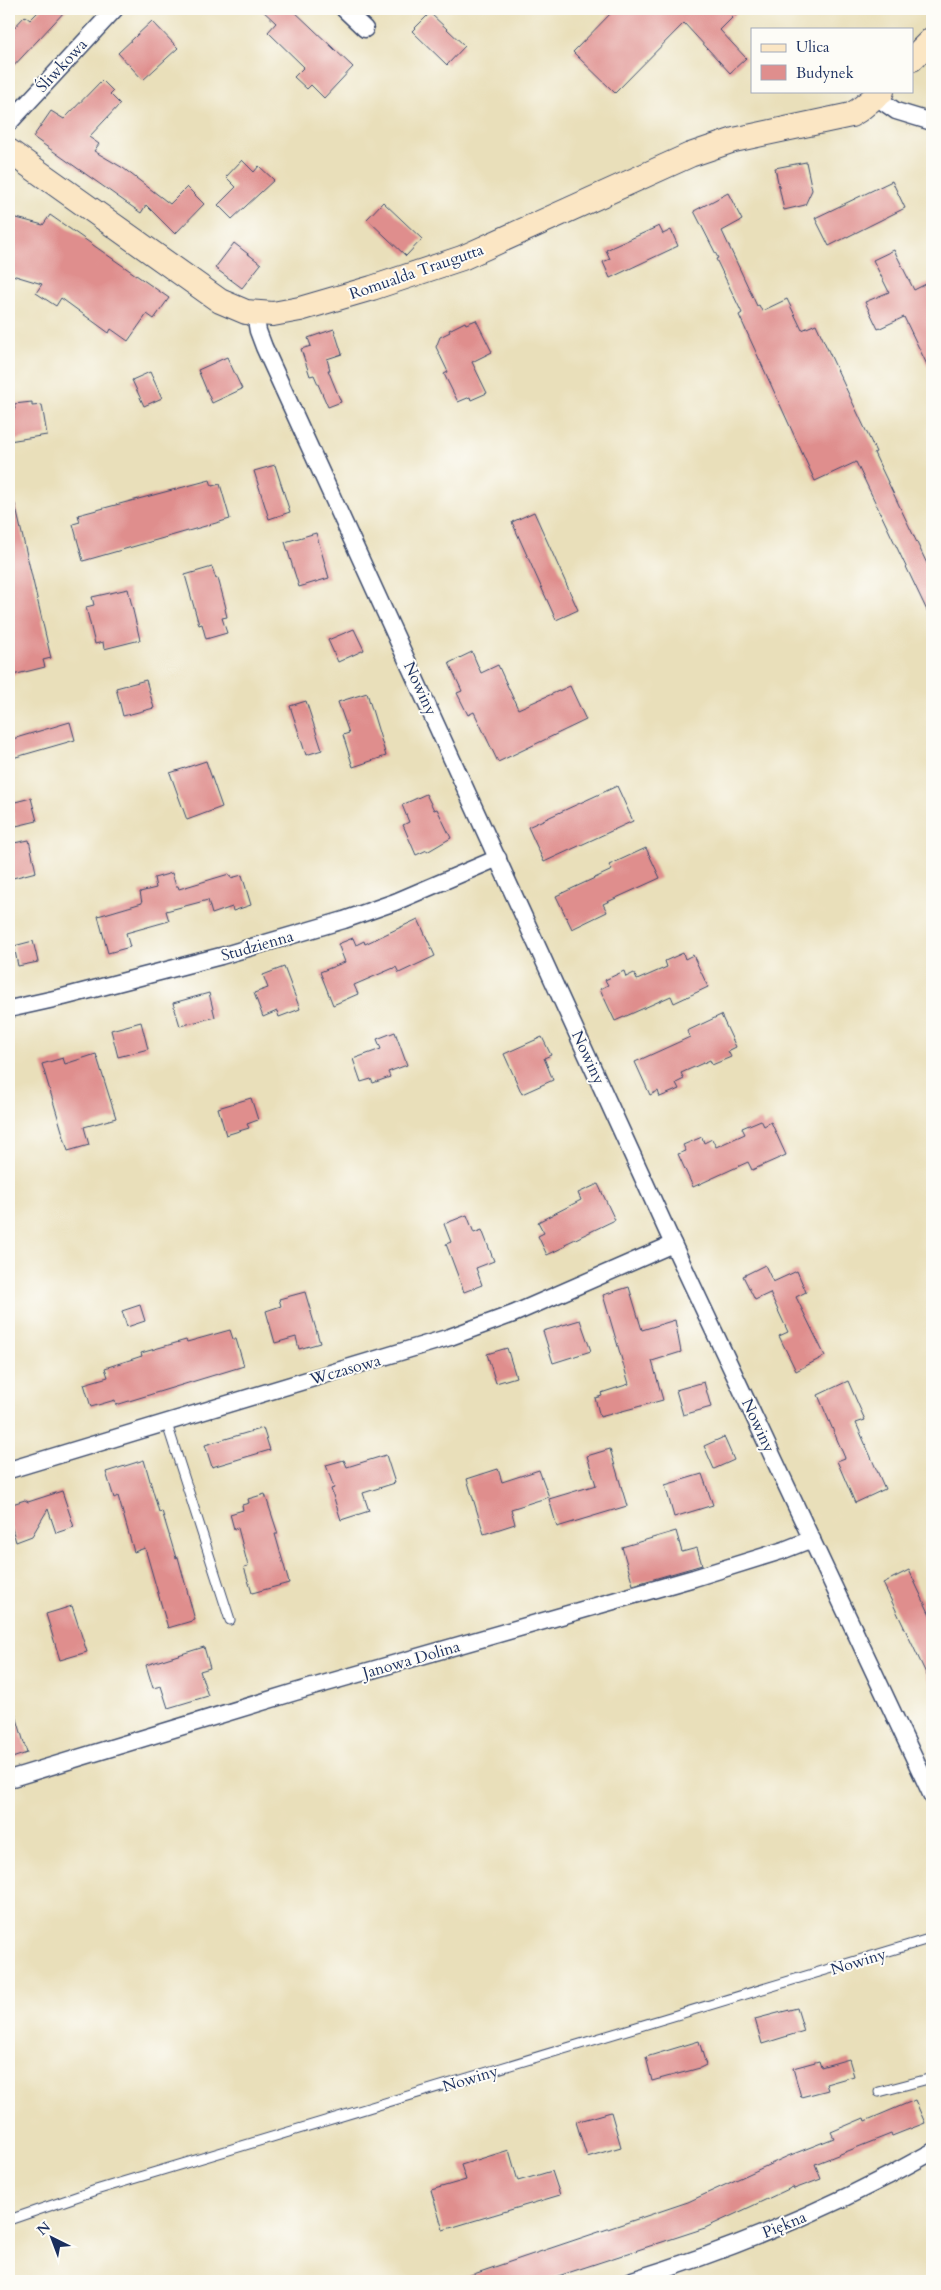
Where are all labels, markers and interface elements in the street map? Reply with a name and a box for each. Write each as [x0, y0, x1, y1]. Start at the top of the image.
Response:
legend [751, 28, 914, 92]
street label: Śliwkowa [31, 34, 92, 97]
text: Ulica [796, 37, 830, 57]
text: Budynek [796, 63, 854, 83]
street label: Romualda Traugutta [346, 239, 487, 305]
street label: Nowiny [398, 658, 442, 719]
street label: Studzienna [218, 925, 296, 967]
street label: Nowiny [566, 1027, 610, 1088]
street label: Wczasowa [306, 1349, 383, 1391]
street label: Nowiny [736, 1395, 780, 1456]
street label: Janowa Dolina [358, 1636, 463, 1685]
street label: Nowiny [828, 1943, 889, 1981]
street label: Nowiny [440, 2060, 501, 2098]
street label: Piękna [759, 2206, 810, 2244]
north arrow [28, 2212, 78, 2262]
text: N [33, 2218, 55, 2240]

